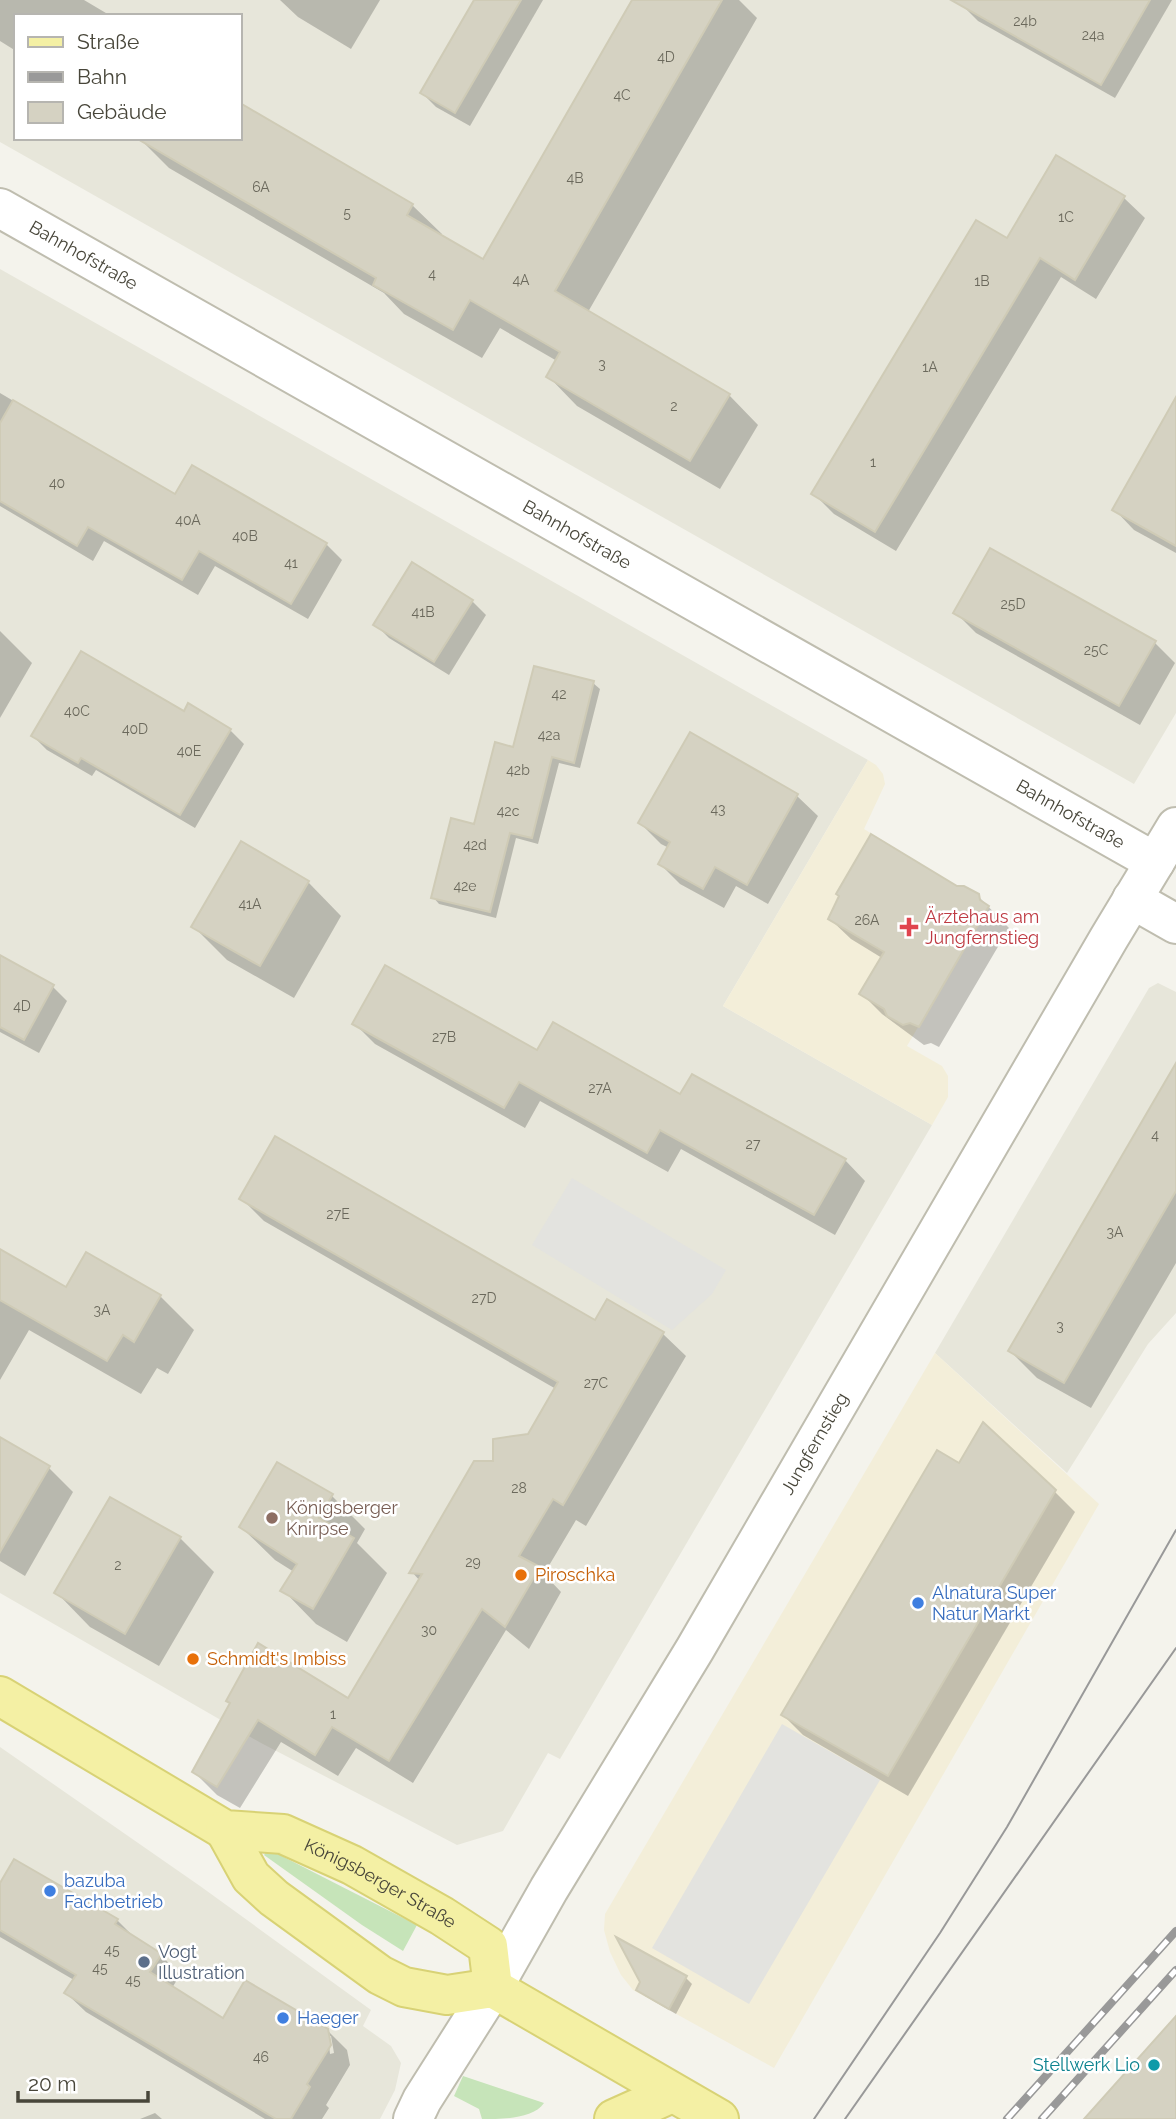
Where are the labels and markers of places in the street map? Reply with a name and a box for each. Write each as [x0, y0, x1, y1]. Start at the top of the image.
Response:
place label: Ärztehaus am Jungfernstieg [925, 906, 1039, 948]
marker: Ärztehaus am Jungfernstieg [899, 917, 919, 937]
place label: Königsberger Knirpse [286, 1497, 398, 1539]
marker: Königsberger Knirpse [264, 1510, 280, 1526]
place label: Piroschka [535, 1564, 615, 1585]
marker: Piroschka [513, 1567, 529, 1583]
place label: Alnatura Super Natur Markt [932, 1582, 1057, 1624]
marker: Alnatura Super Natur Markt [910, 1595, 926, 1611]
place label: Schmidt's Imbiss [207, 1648, 346, 1669]
marker: Schmidt's Imbiss [185, 1651, 201, 1667]
place label: bazuba Fachbetrieb [64, 1870, 163, 1912]
marker: bazuba Fachbetrieb [42, 1883, 58, 1899]
place label: Vogt Illustration [158, 1941, 245, 1983]
marker: Vogt Illustration [136, 1954, 152, 1970]
place label: Haeger [297, 2007, 359, 2028]
marker: Haeger [275, 2010, 291, 2026]
place label: Stellwerk Lio [1033, 2054, 1140, 2075]
marker: Stellwerk Lio [1146, 2057, 1162, 2073]

